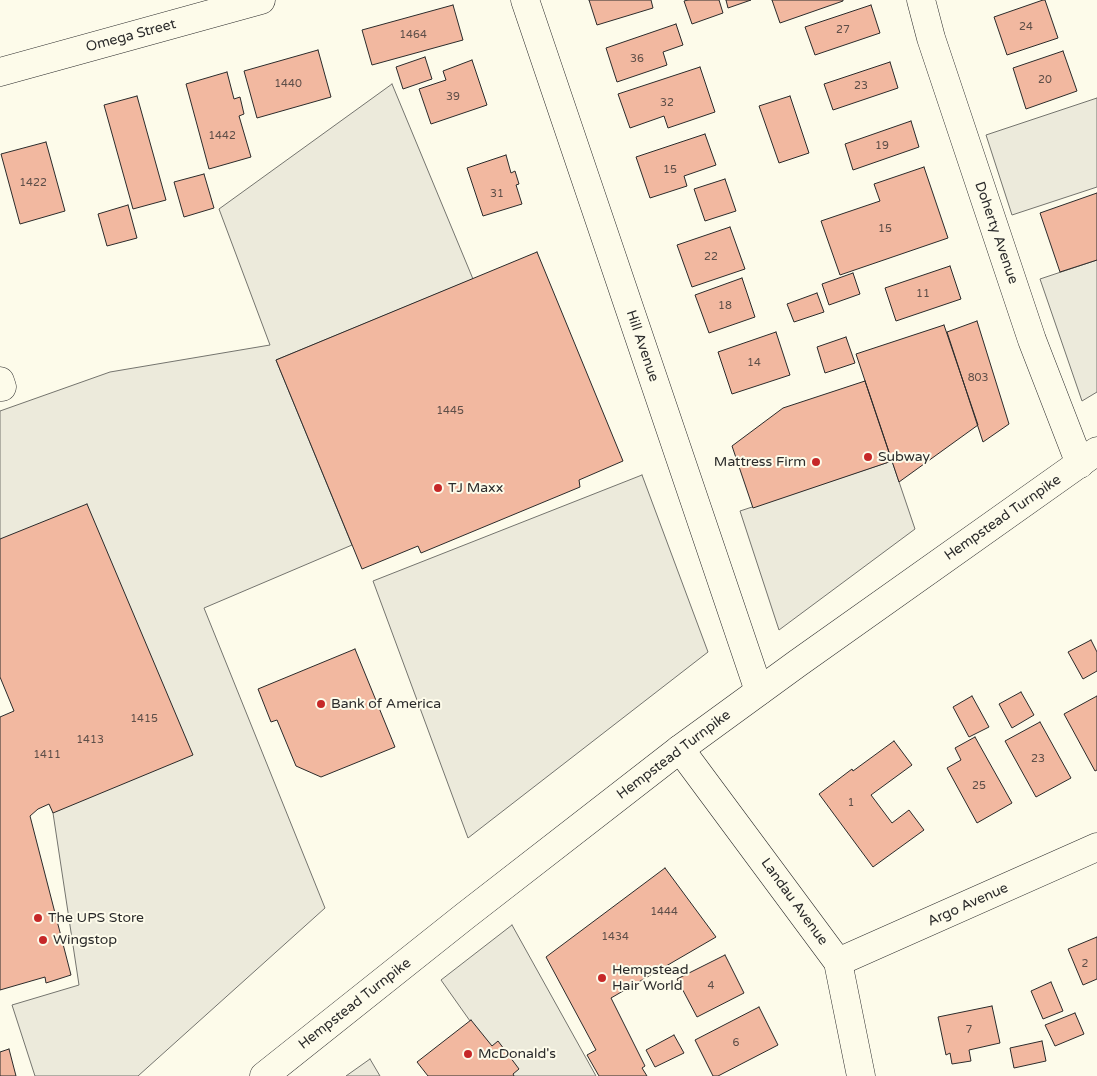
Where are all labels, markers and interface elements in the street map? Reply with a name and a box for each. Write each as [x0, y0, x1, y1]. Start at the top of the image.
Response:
street label: Omega Street [84, 16, 178, 56]
house number: 24 [1019, 20, 1033, 34]
house number: 27 [836, 23, 850, 37]
house number: 1464 [399, 28, 427, 42]
house number: 36 [630, 52, 644, 66]
house number: 20 [1038, 73, 1052, 87]
house number: 1440 [274, 77, 302, 91]
house number: 23 [854, 79, 868, 93]
house number: 39 [446, 90, 460, 104]
house number: 32 [660, 96, 674, 110]
house number: 1442 [208, 129, 236, 143]
house number: 19 [875, 139, 889, 153]
house number: 15 [663, 163, 677, 177]
house number: 1422 [19, 176, 47, 190]
street label: Doherty Avenue [971, 180, 1021, 286]
house number: 31 [490, 187, 504, 201]
house number: 15 [878, 222, 892, 236]
house number: 22 [704, 250, 718, 264]
house number: 11 [916, 287, 930, 301]
house number: 18 [718, 299, 732, 313]
street label: Hill Avenue [622, 308, 662, 384]
house number: 14 [747, 356, 761, 370]
house number: 803 [968, 371, 988, 385]
house number: 1445 [436, 404, 464, 418]
place label: Subway [878, 449, 930, 465]
marker: Subway [862, 451, 874, 463]
place label: Mattress Firm [714, 454, 806, 470]
marker: Mattress Firm [810, 456, 822, 468]
street label: Hempstead Turnpike [942, 472, 1064, 564]
place label: TJ Maxx [448, 480, 503, 496]
marker: TJ Maxx [432, 482, 444, 494]
place label: Bank of America [331, 696, 441, 712]
marker: Bank of America [315, 698, 327, 710]
street label: Hempstead Turnpike [614, 707, 734, 803]
house number: 1415 [130, 712, 158, 726]
house number: 1413 [76, 733, 104, 747]
house number: 1411 [33, 748, 61, 762]
house number: 23 [1031, 752, 1045, 766]
house number: 25 [972, 779, 986, 793]
house number: 1 [848, 796, 854, 810]
street label: Landau Avenue [757, 855, 831, 949]
street label: Argo Avenue [925, 880, 1011, 930]
house number: 1444 [650, 905, 678, 919]
place label: The UPS Store [48, 910, 144, 926]
marker: The UPS Store [32, 912, 44, 924]
house number: 1434 [601, 930, 629, 944]
place label: Wingstop [53, 932, 117, 948]
marker: Wingstop [37, 934, 49, 946]
street label: Hempstead Turnpike [295, 955, 415, 1053]
house number: 2 [1082, 957, 1088, 971]
place label: Hempstead Hair World [612, 962, 689, 994]
marker: Hempstead Hair World [596, 972, 608, 984]
house number: 4 [708, 979, 714, 993]
house number: 7 [966, 1023, 972, 1037]
house number: 6 [733, 1036, 739, 1050]
place label: McDonald's [478, 1046, 556, 1062]
marker: McDonald's [462, 1048, 474, 1060]

